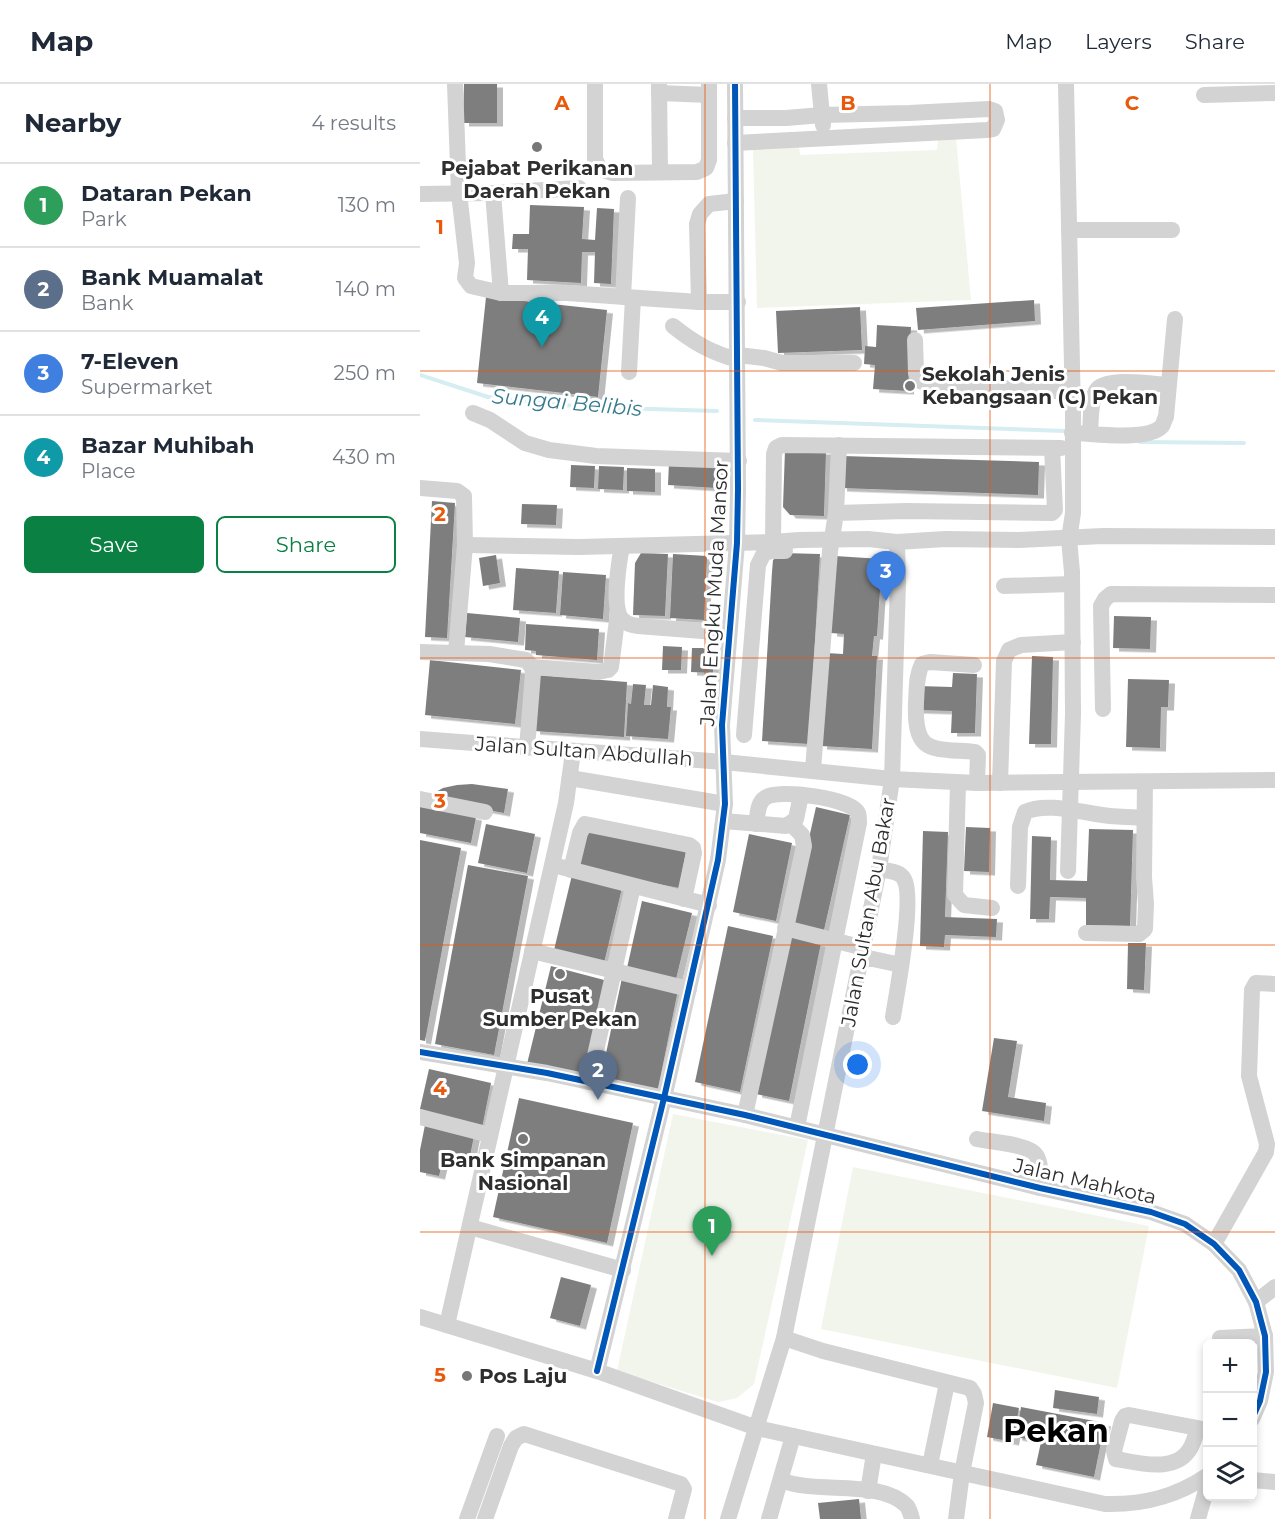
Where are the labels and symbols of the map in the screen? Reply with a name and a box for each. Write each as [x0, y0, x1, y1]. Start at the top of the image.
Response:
text: A [553, 91, 570, 115]
text: B [840, 91, 856, 115]
text: C [1125, 91, 1140, 115]
marker: Pejabat Perikanan Daerah Pekan [530, 140, 544, 154]
place label: Pejabat Perikanan Daerah Pekan [441, 156, 633, 203]
text: 1 [436, 215, 444, 239]
pin: 4 [522, 298, 562, 347]
place label: Sekolah Jenis Kebangsaan (C) Pekan [922, 362, 1158, 409]
marker: Sekolah Jenis Kebangsaan (C) Pekan [903, 379, 917, 393]
water label: Sungai Belibis [491, 383, 643, 421]
street label: Jalan Engku Muda Mansor [695, 459, 733, 728]
text: 2 [434, 502, 446, 526]
pin: 3 [866, 552, 906, 601]
street label: Jalan Sultan Abdullah [473, 731, 694, 771]
text: 3 [433, 789, 446, 813]
street label: Jalan Sultan Abu Bakar [836, 796, 900, 1029]
marker: Pusat Sumber Pekan [553, 967, 567, 981]
place label: Pusat Sumber Pekan [483, 984, 637, 1031]
pin: 2 [578, 1050, 618, 1100]
your location [843, 1050, 872, 1079]
text: 4 [433, 1076, 447, 1100]
marker: Bank Simpanan Nasional [516, 1132, 530, 1146]
place label: Bank Simpanan Nasional [440, 1148, 606, 1195]
street label: Jalan Mahkota [1010, 1153, 1159, 1209]
pin: 1 [692, 1206, 732, 1256]
text: 5 [434, 1363, 446, 1387]
place label: Pos Laju [479, 1364, 567, 1388]
marker: Pos Laju [460, 1369, 474, 1383]
district label: Pekan [1003, 1411, 1109, 1450]

